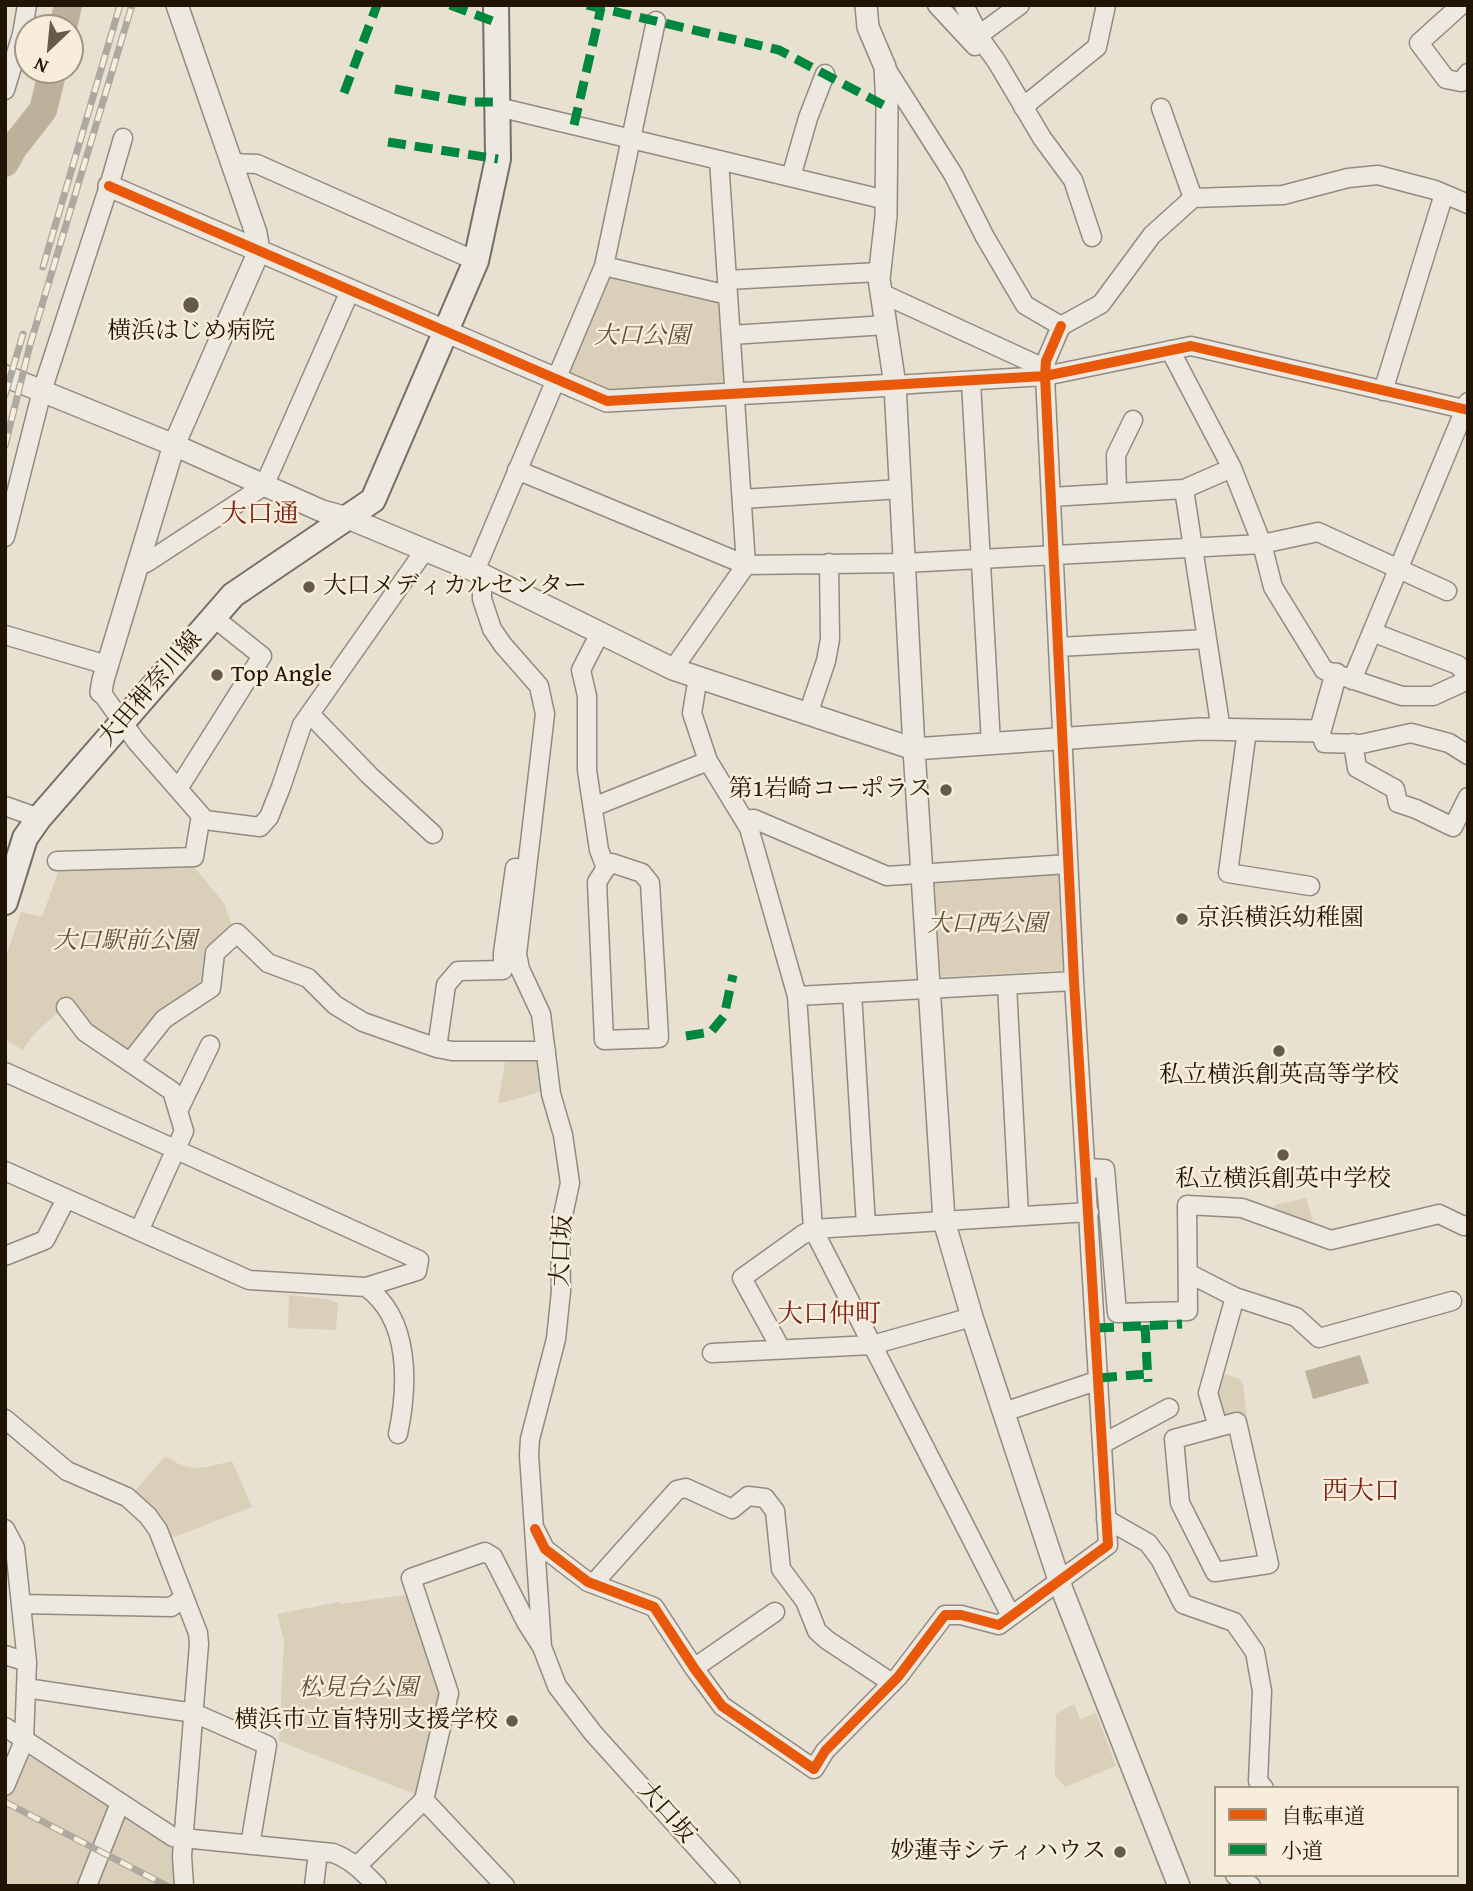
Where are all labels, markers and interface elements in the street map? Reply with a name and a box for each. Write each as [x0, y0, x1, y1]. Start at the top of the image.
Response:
north arrow [14, 14, 84, 84]
text: N [29, 51, 53, 81]
marker: 横浜はじめ病院 [181, 295, 201, 315]
place label: 横浜はじめ病院 [107, 318, 275, 346]
park label: 大口公園 [594, 323, 690, 351]
district label: 大口通 [221, 499, 299, 531]
place label: 大口メディカルセンター [323, 573, 587, 601]
marker: 大口メディカルセンター [301, 579, 317, 595]
street label: 大田神奈川線 [93, 625, 209, 753]
place label: Top Angle [231, 661, 332, 689]
marker: Top Angle [209, 667, 225, 683]
place label: 第1岩崎コーポラス [728, 776, 932, 804]
marker: 第1岩崎コーポラス [938, 782, 954, 798]
place label: 京浜横浜幼稚園 [1196, 905, 1364, 933]
park label: 大口西公園 [927, 911, 1047, 939]
marker: 京浜横浜幼稚園 [1174, 911, 1190, 927]
park label: 大口駅前公園 [53, 928, 197, 956]
marker: 私立横浜創英高等学校 [1271, 1043, 1287, 1059]
place label: 私立横浜創英高等学校 [1159, 1062, 1399, 1090]
marker: 私立横浜創英中学校 [1275, 1147, 1291, 1163]
place label: 私立横浜創英中学校 [1175, 1166, 1391, 1194]
street label: 大口坂 [547, 1214, 579, 1288]
district label: 大口仲町 [777, 1299, 881, 1331]
district label: 西大口 [1322, 1476, 1400, 1508]
park label: 松見台公園 [298, 1675, 418, 1703]
place label: 横浜市立盲特別支援学校 [234, 1707, 498, 1735]
marker: 横浜市立盲特別支援学校 [504, 1713, 520, 1729]
street label: 大口坂 [631, 1777, 701, 1849]
legend [1214, 1786, 1459, 1877]
text: 自転車道 [1281, 1800, 1365, 1831]
text: 小道 [1281, 1835, 1323, 1866]
place label: 妙蓮寺シティハウス [890, 1838, 1106, 1866]
marker: 妙蓮寺シティハウス [1112, 1844, 1128, 1860]

